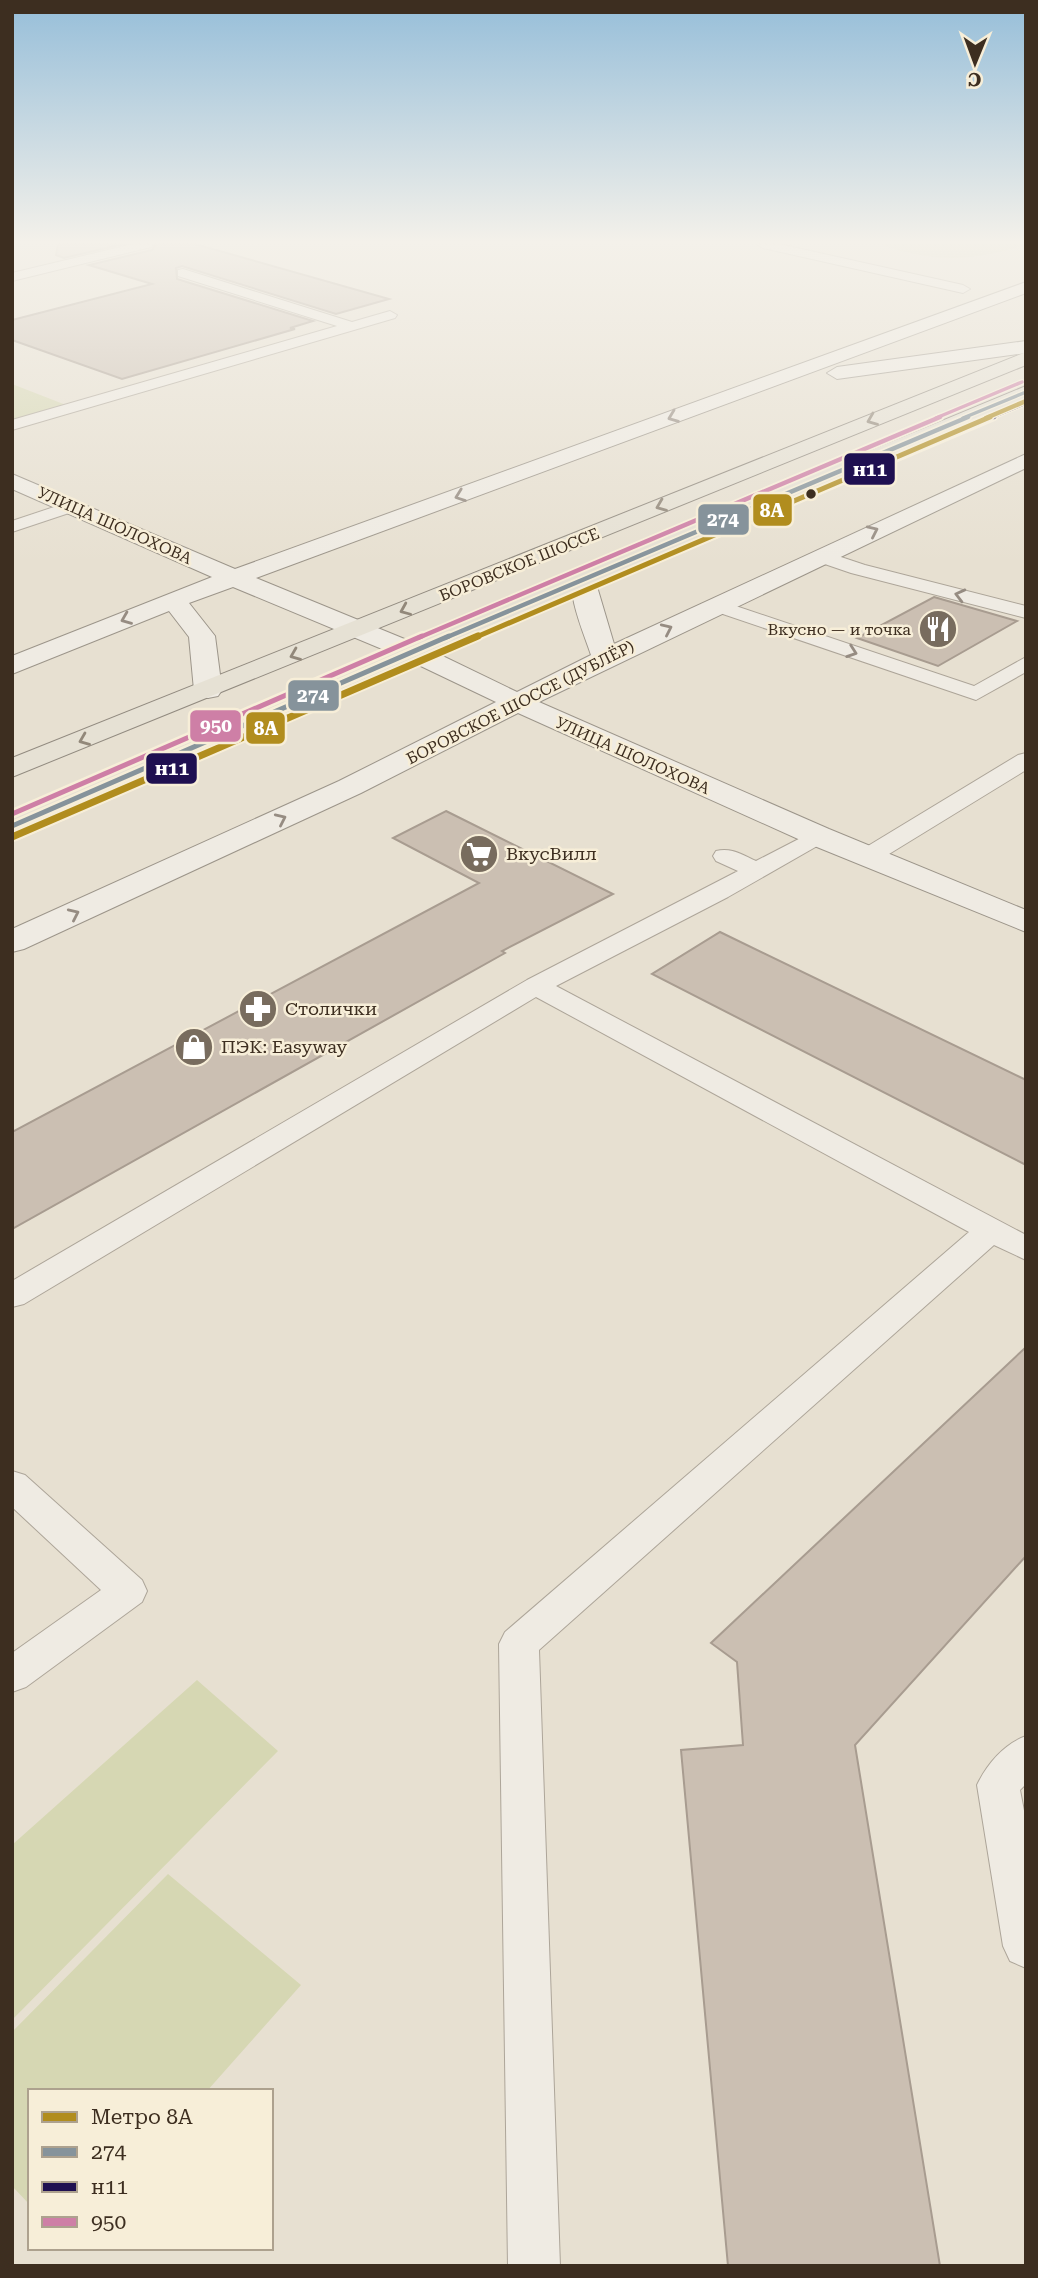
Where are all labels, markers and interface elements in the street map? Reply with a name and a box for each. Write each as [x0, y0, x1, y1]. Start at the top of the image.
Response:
north arrow [940, 28, 1010, 98]
text: С [968, 68, 982, 91]
one-way arrow [668, 408, 680, 422]
one-way arrow [866, 412, 878, 426]
line badge: н11 [843, 452, 896, 486]
text: н11 [853, 458, 887, 481]
street label: УЛИЦА ШОЛОХОВА [35, 483, 196, 568]
unlabelled marker [804, 487, 818, 501]
one-way arrow [455, 488, 467, 502]
line badge: 8А [752, 493, 793, 527]
one-way arrow [656, 498, 668, 512]
text: 8А [760, 499, 784, 522]
line badge: 274 [697, 503, 750, 536]
text: 274 [707, 508, 739, 531]
street label: БОРОВСКОЕ ШОССЕ [436, 524, 602, 605]
one-way arrow [866, 526, 878, 540]
one-way arrow [954, 589, 966, 603]
one-way arrow [400, 602, 412, 616]
restaurant icon: Вкусно — и точка [917, 608, 959, 650]
one-way arrow [121, 611, 134, 625]
place label: Вкусно — и точка [767, 620, 911, 639]
one-way arrow [660, 623, 672, 637]
street label: БОРОВСКОЕ ШОССЕ (ДУБЛЁР) [403, 637, 637, 768]
one-way arrow [845, 644, 858, 658]
one-way arrow [289, 647, 301, 661]
line badge: 274 [287, 679, 340, 712]
text: 274 [297, 684, 329, 707]
line badge: 950 [189, 709, 242, 743]
line badge: 8А [245, 711, 286, 745]
street label: УЛИЦА ШОЛОХОВА [553, 713, 714, 798]
text: 950 [200, 714, 232, 737]
text: 8А [254, 717, 278, 740]
one-way arrow [78, 731, 90, 745]
line badge: н11 [145, 752, 198, 785]
text: н11 [155, 757, 189, 780]
one-way arrow [274, 813, 286, 827]
supermarket icon: ВкусВилл [458, 833, 500, 875]
place label: ВкусВилл [506, 843, 597, 864]
one-way arrow [67, 908, 79, 922]
pharmacy icon: Столички [237, 988, 279, 1030]
place label: Столички [285, 998, 377, 1019]
shop icon: ПЭК: Easyway [173, 1026, 215, 1068]
place label: ПЭК: Easyway [221, 1036, 347, 1057]
legend [28, 2089, 273, 2250]
text: Метро 8А [91, 2105, 193, 2129]
text: 274 [91, 2140, 127, 2164]
text: н11 [91, 2175, 128, 2199]
text: 950 [91, 2210, 126, 2234]

